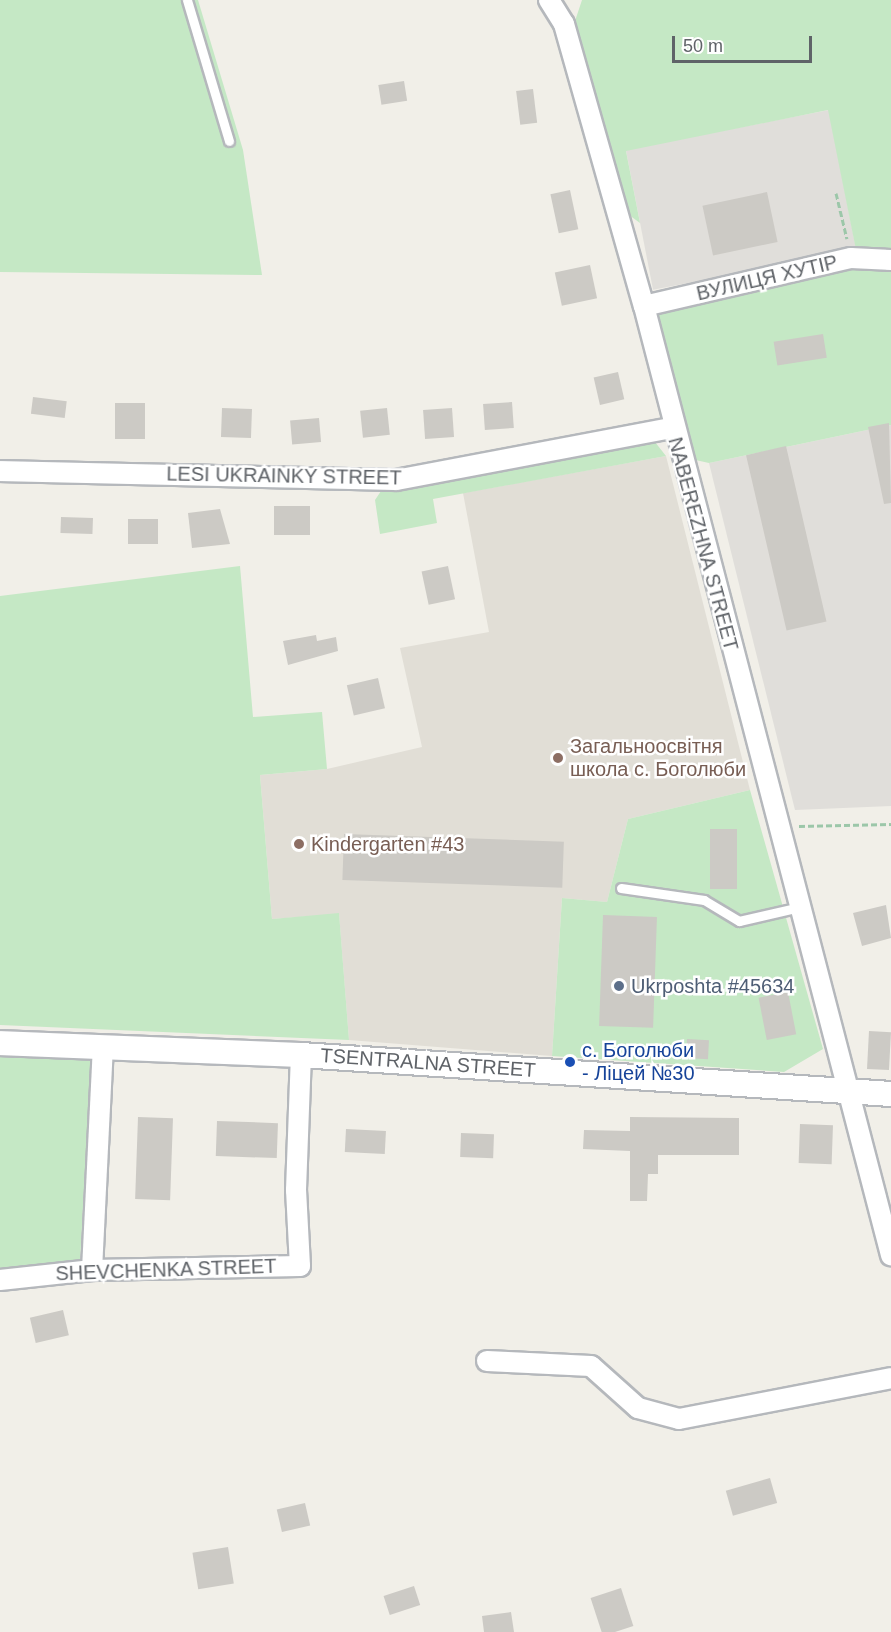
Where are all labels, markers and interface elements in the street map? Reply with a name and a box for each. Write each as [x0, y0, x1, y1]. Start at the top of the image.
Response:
scale bar [675, 24, 814, 62]
text: 50 m [683, 36, 723, 56]
street label: ВУЛИЦЯ ХУТІР [694, 250, 840, 306]
street label: NABEREZHNA STREET [663, 434, 743, 654]
street label: LESI UKRAINKY STREET [166, 462, 402, 490]
place label: Загальноосвітня школа с. Боголюби [570, 734, 746, 781]
marker: Загальноосвітня школа с. Боголюби [551, 751, 565, 765]
place label: Kindergarten #43 [311, 832, 464, 856]
marker: Kindergarten #43 [292, 837, 306, 851]
place label: Ukrposhta #45634 [631, 974, 794, 998]
marker: Ukrposhta #45634 [612, 979, 626, 993]
place label: с. Боголюби - Ліцей №30 [582, 1038, 695, 1085]
street label: TSENTRALNA STREET [319, 1043, 537, 1083]
marker: с. Боголюби - Ліцей №30 [563, 1055, 577, 1069]
street label: SHEVCHENKA STREET [55, 1254, 277, 1286]

